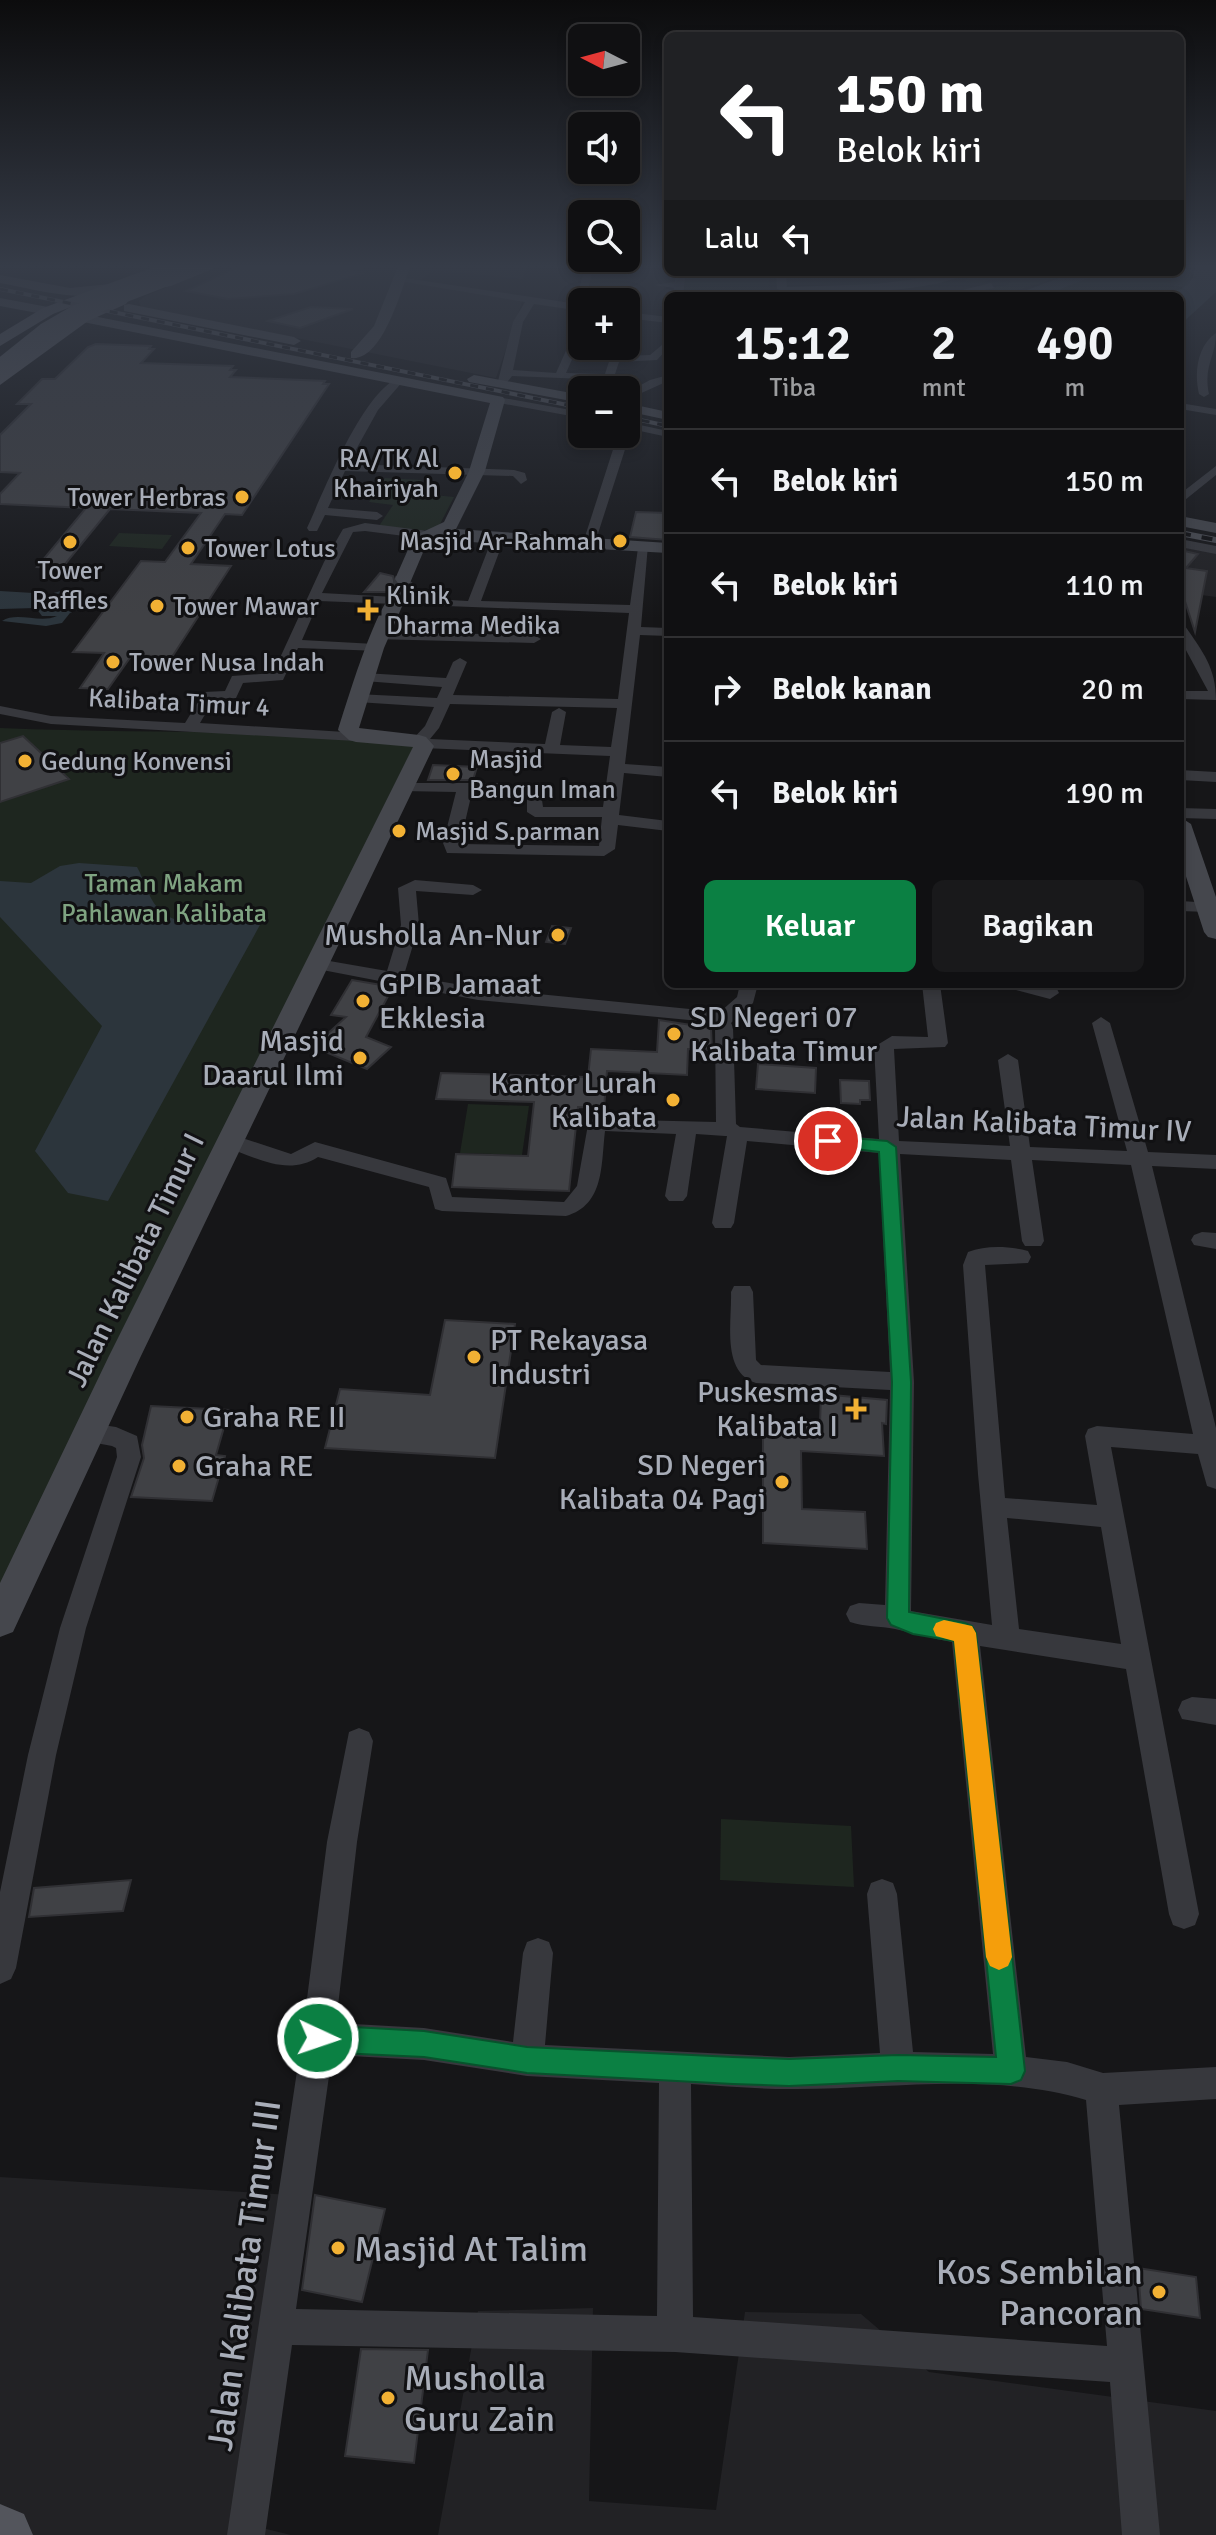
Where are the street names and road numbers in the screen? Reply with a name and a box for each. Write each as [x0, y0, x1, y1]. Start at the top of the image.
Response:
street label: Kalibata Timur 4 [87, 682, 271, 724]
street label: Jalan Kalibata Timur IV [896, 1098, 1192, 1151]
street label: Jalan Kalibata Timur I [58, 1127, 213, 1393]
street label: Jalan Kalibata Timur III [198, 2097, 291, 2454]

